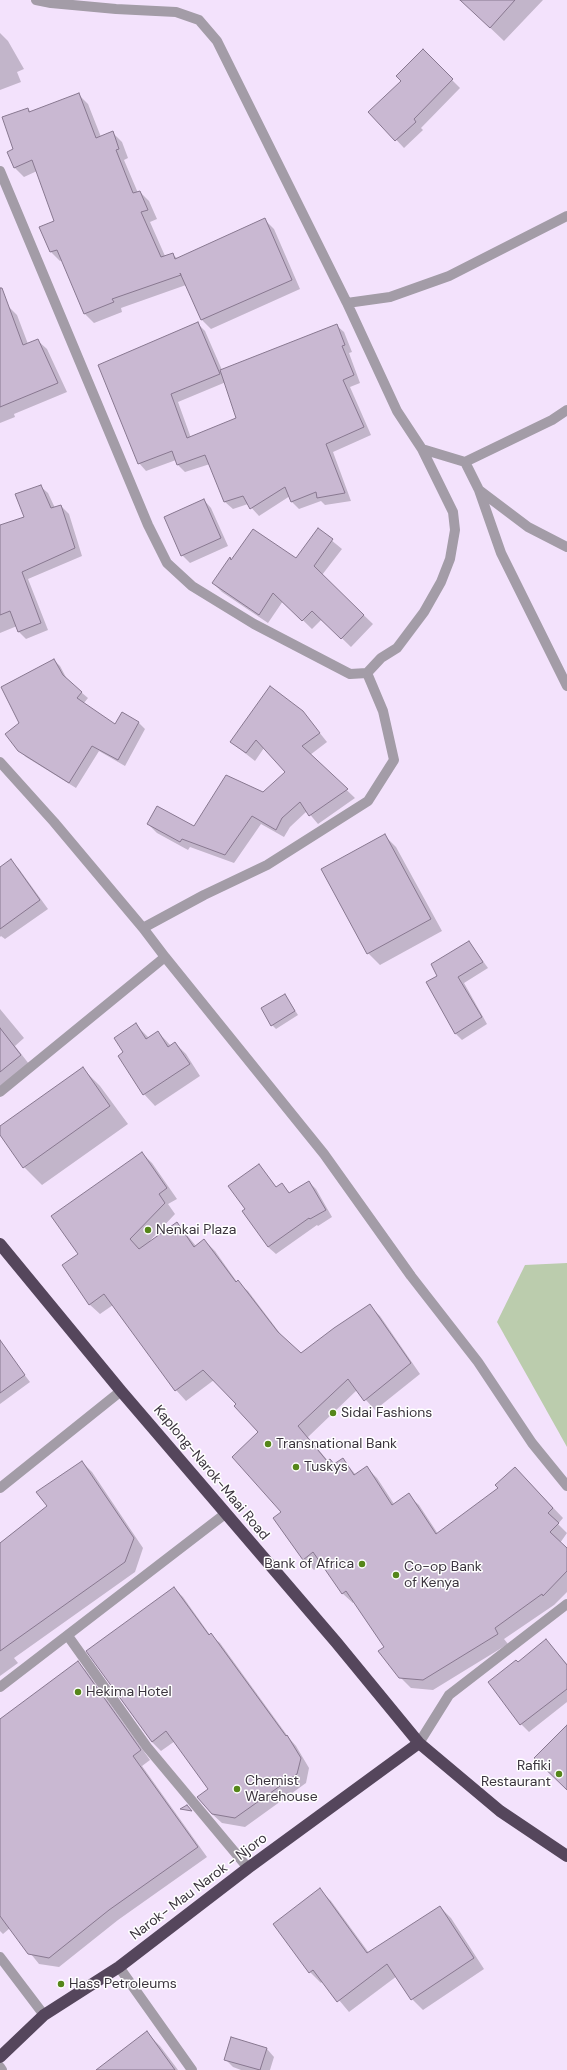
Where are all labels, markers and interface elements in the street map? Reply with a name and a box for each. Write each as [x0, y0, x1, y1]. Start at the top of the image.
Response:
place label: Nenkai Plaza [156, 1222, 236, 1238]
marker: Nenkai Plaza [143, 1225, 153, 1235]
street label: Kaplong-Narok-Maai Road [150, 1402, 272, 1544]
place label: Sidai Fashions [341, 1405, 432, 1421]
marker: Sidai Fashions [328, 1408, 338, 1418]
place label: Transnational Bank [276, 1436, 397, 1452]
marker: Transnational Bank [263, 1439, 273, 1449]
place label: Tuskys [304, 1459, 348, 1475]
marker: Tuskys [291, 1462, 301, 1472]
place label: Bank of Africa [264, 1556, 354, 1572]
marker: Bank of Africa [357, 1559, 367, 1569]
place label: Co-op Bank of Kenya [404, 1559, 482, 1592]
marker: Co-op Bank of Kenya [391, 1570, 401, 1580]
place label: Hekima Hotel [86, 1684, 172, 1700]
marker: Hekima Hotel [73, 1687, 83, 1697]
place label: Rafiki Restaurant [481, 1758, 551, 1790]
marker: Rafiki Restaurant [554, 1769, 564, 1779]
place label: Chemist Warehouse [245, 1773, 318, 1806]
marker: Chemist Warehouse [232, 1784, 242, 1794]
street label: Narok- Mau Narok - Njoro [127, 1830, 271, 1944]
place label: Hass Petroleums [69, 1976, 177, 1992]
marker: Hass Petroleums [56, 1979, 66, 1989]

